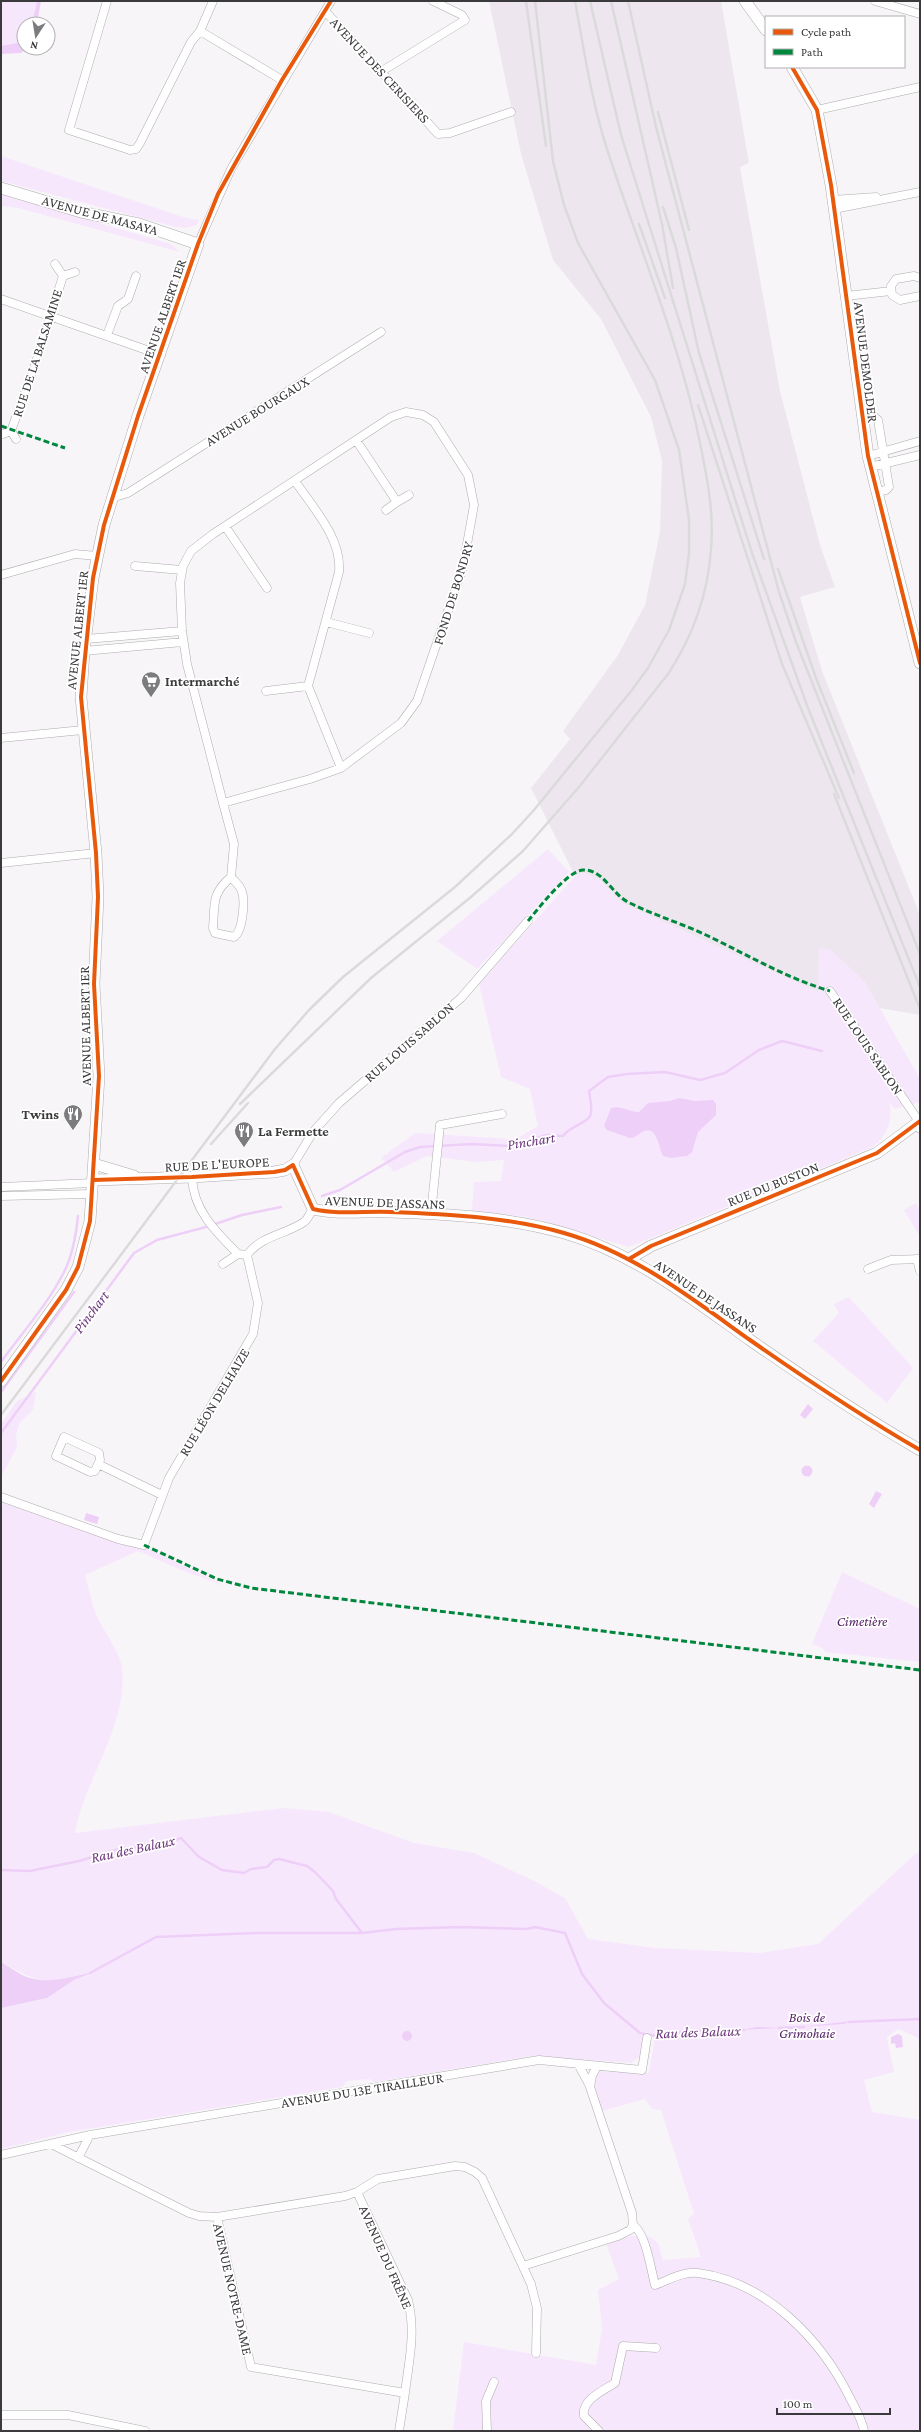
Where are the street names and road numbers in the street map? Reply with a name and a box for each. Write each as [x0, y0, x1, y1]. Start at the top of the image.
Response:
street label: AVENUE DES CERISIERS [327, 14, 433, 126]
street label: AVENUE DE MASAYA [40, 192, 160, 238]
street label: AVENUE ALBERT 1ER [135, 257, 189, 375]
street label: RUE DE LA BALSAMINE [9, 287, 65, 419]
street label: AVENUE DEMOLDER [851, 301, 881, 423]
street label: AVENUE BOURGAUX [202, 373, 312, 449]
street label: FOND DE BONDRY [430, 539, 477, 647]
street label: AVENUE ALBERT 1ER [63, 569, 91, 690]
street label: AVENUE ALBERT 1ER [76, 966, 94, 1086]
street label: RUE LOUIS SABLON [830, 995, 906, 1097]
street label: RUE LOUIS SABLON [361, 999, 457, 1085]
street label: RUE DE L'EUROPE [164, 1153, 270, 1175]
street label: RUE DU BUSTON [725, 1158, 821, 1210]
street label: AVENUE DE JASSANS [325, 1192, 446, 1212]
street label: AVENUE DE JASSANS [652, 1256, 761, 1337]
street label: RUE LÉON DELHAIZE [176, 1345, 253, 1459]
street label: AVENUE DU 13E TIRAILLEUR [280, 2069, 445, 2111]
street label: AVENUE DU FRÊNE [356, 2203, 416, 2312]
street label: AVENUE NOTRE-DAME [210, 2222, 256, 2357]

